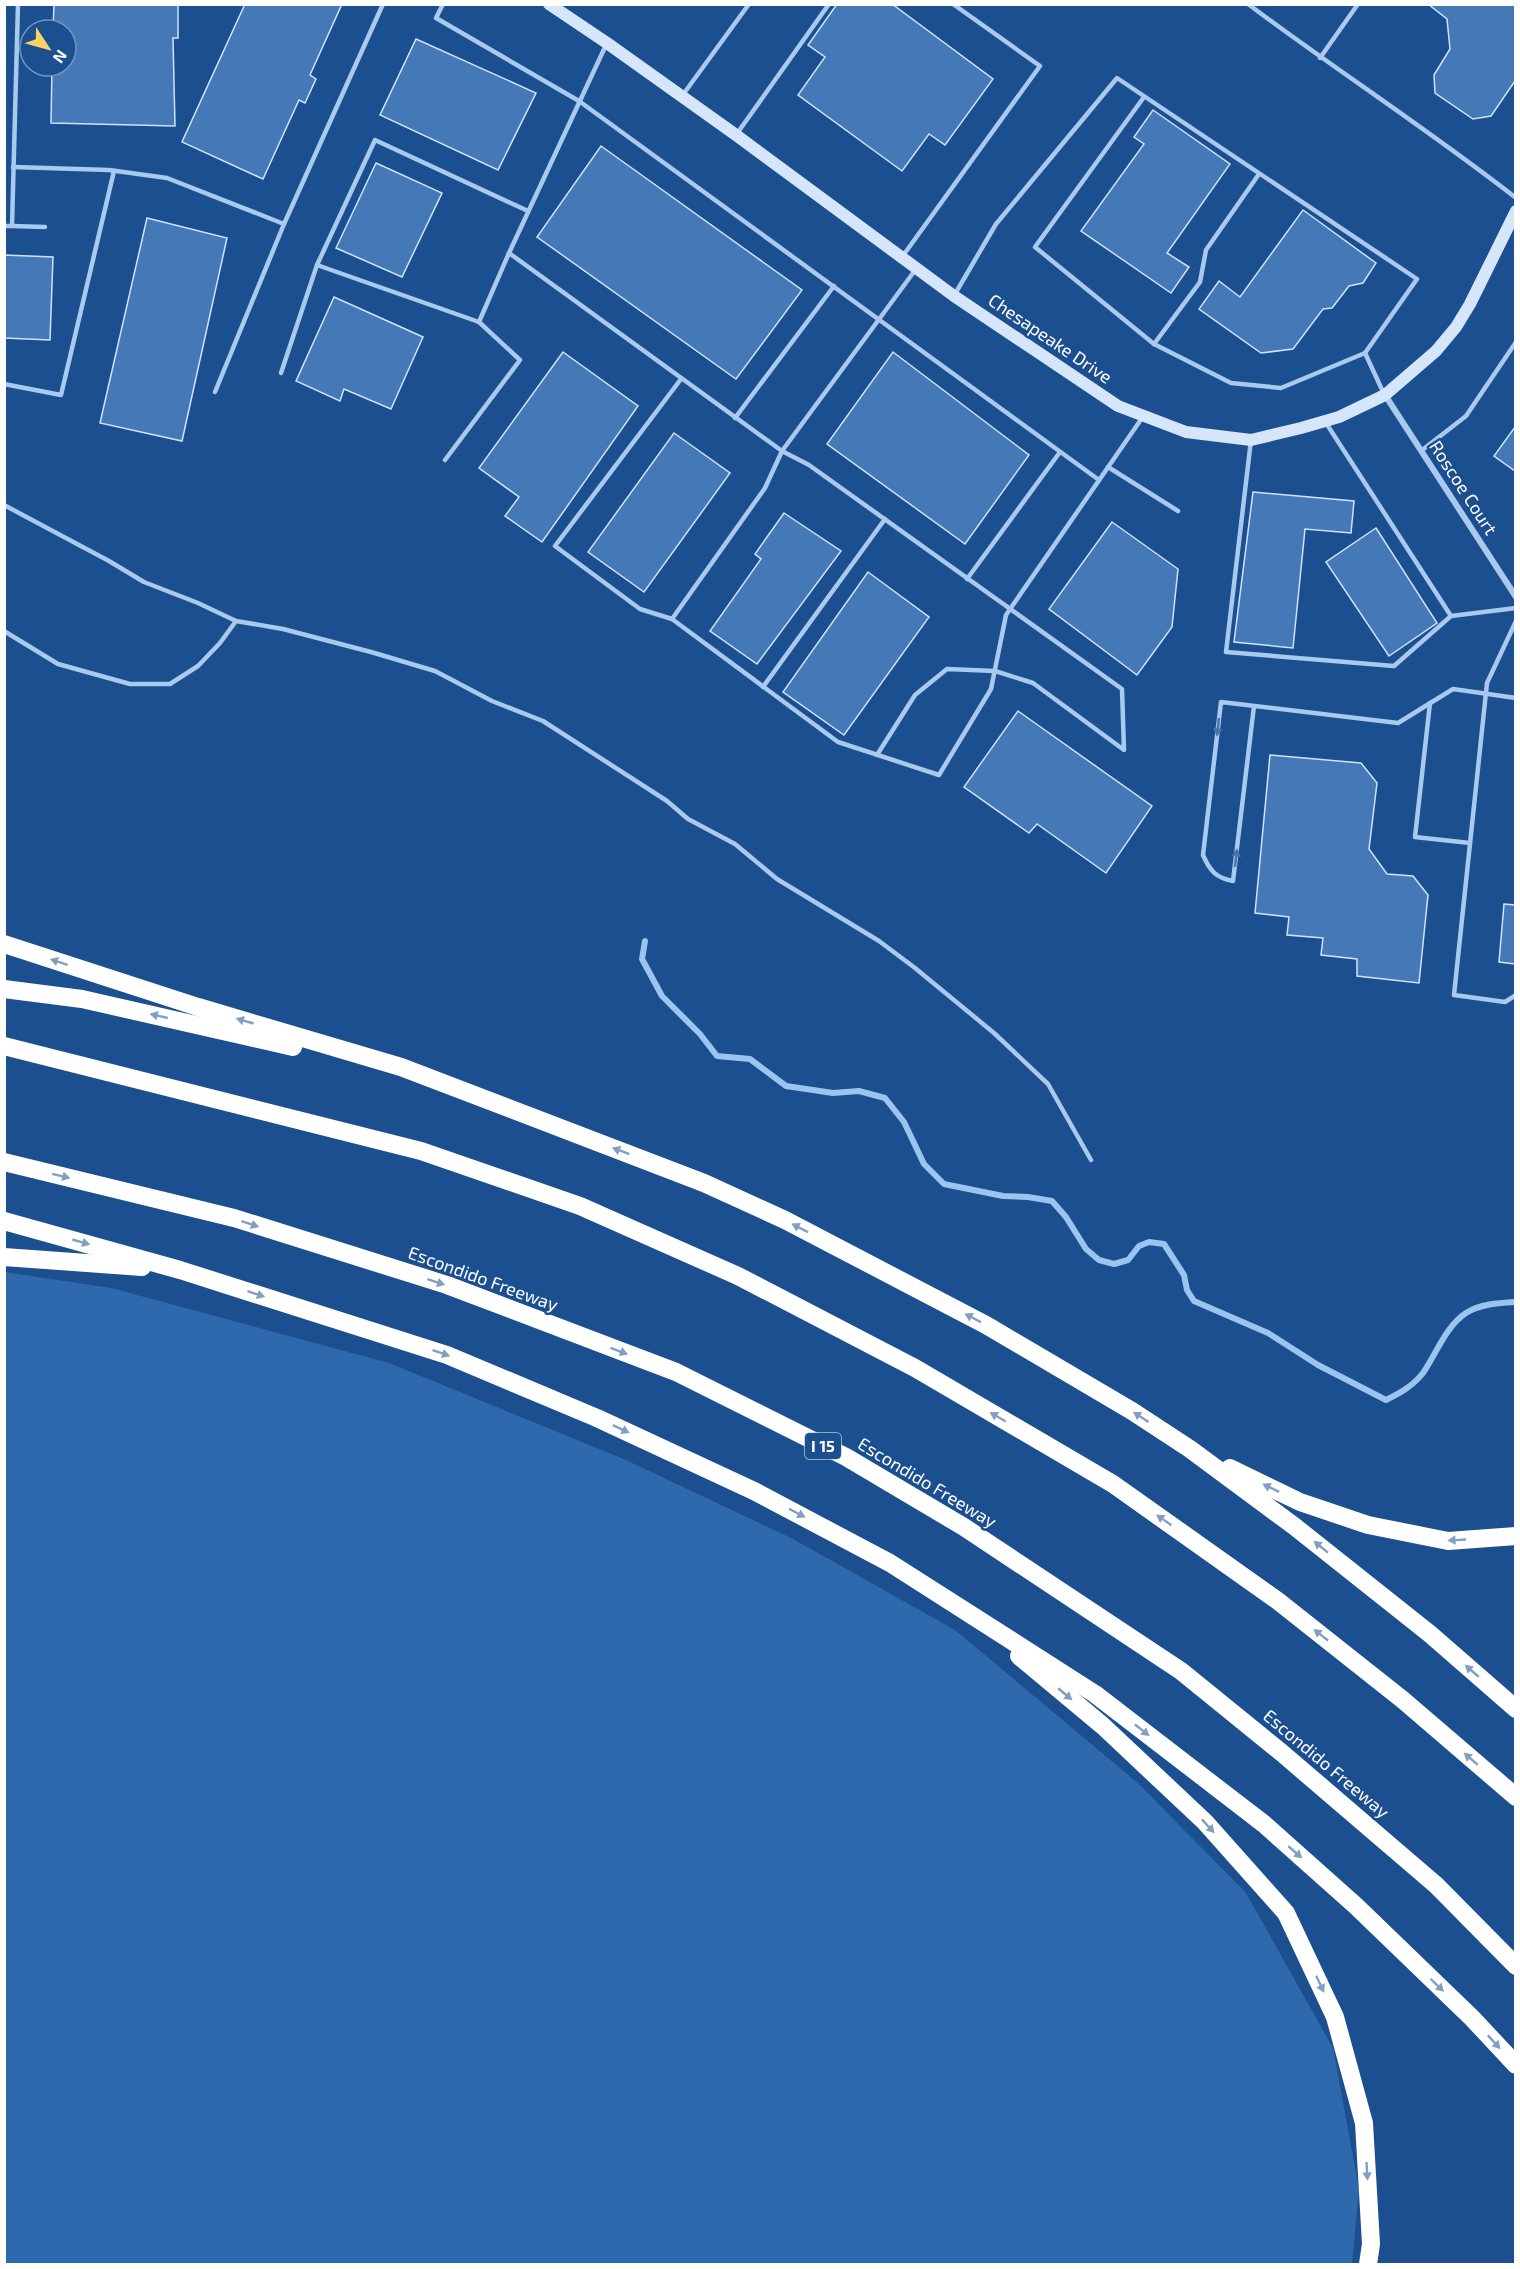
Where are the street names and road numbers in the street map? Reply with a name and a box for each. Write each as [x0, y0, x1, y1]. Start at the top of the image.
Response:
street label: Chesapeake Drive [984, 289, 1117, 388]
street label: Roscoe Court [1425, 436, 1502, 539]
street label: Escondido Freeway [405, 1241, 562, 1316]
street label: Escondido Freeway [854, 1432, 1001, 1532]
road number: I 15 [805, 1433, 841, 1459]
street label: Escondido Freeway [1259, 1704, 1395, 1823]

